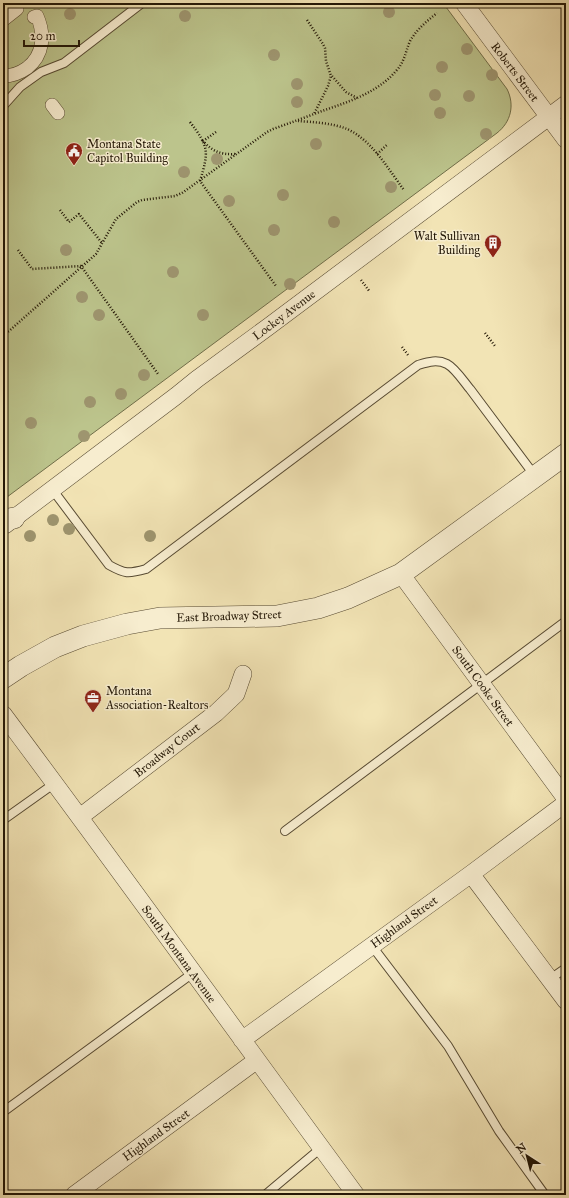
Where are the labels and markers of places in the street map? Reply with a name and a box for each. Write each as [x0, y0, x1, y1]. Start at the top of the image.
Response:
place label: Montana State Capitol Building [87, 137, 168, 166]
public building icon: Montana State Capitol Building [64, 141, 84, 166]
place label: Walt Sullivan Building [414, 229, 480, 258]
building icon: Walt Sullivan Building [483, 233, 503, 258]
place label: Montana Association-Realtors [105, 684, 208, 712]
office icon: Montana Association-Realtors [83, 688, 103, 713]

